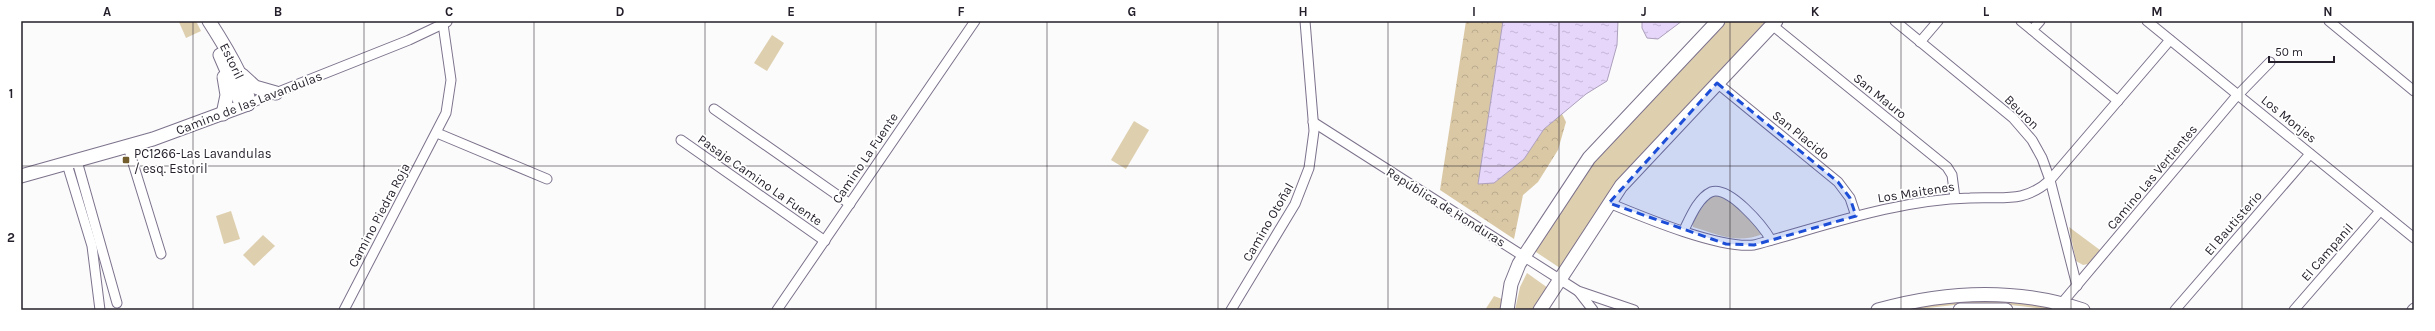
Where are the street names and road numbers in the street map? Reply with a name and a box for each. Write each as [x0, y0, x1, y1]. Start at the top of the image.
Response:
street label: Estoril [217, 40, 247, 82]
street label: Camino de las Lavandulas [174, 68, 324, 138]
street label: San Mauro [1850, 70, 1910, 122]
street label: Beuron [2002, 92, 2042, 132]
street label: Los Monjes [2258, 92, 2320, 146]
street label: San Placido [1769, 107, 1833, 163]
street label: Camino La Fuente [829, 110, 901, 206]
street label: Camino Las Vertientes [2104, 121, 2200, 232]
street label: Pasaje Camino La Fuente [695, 131, 825, 229]
street label: Camino Piedra Roja [345, 160, 413, 270]
street label: República de Honduras [1384, 164, 1508, 250]
street label: Los Maitenes [1876, 178, 1956, 206]
street label: Camino Otoñal [1239, 180, 1297, 264]
street label: El Bautisterio [2201, 188, 2265, 258]
street label: El Campanil [2298, 220, 2356, 284]

